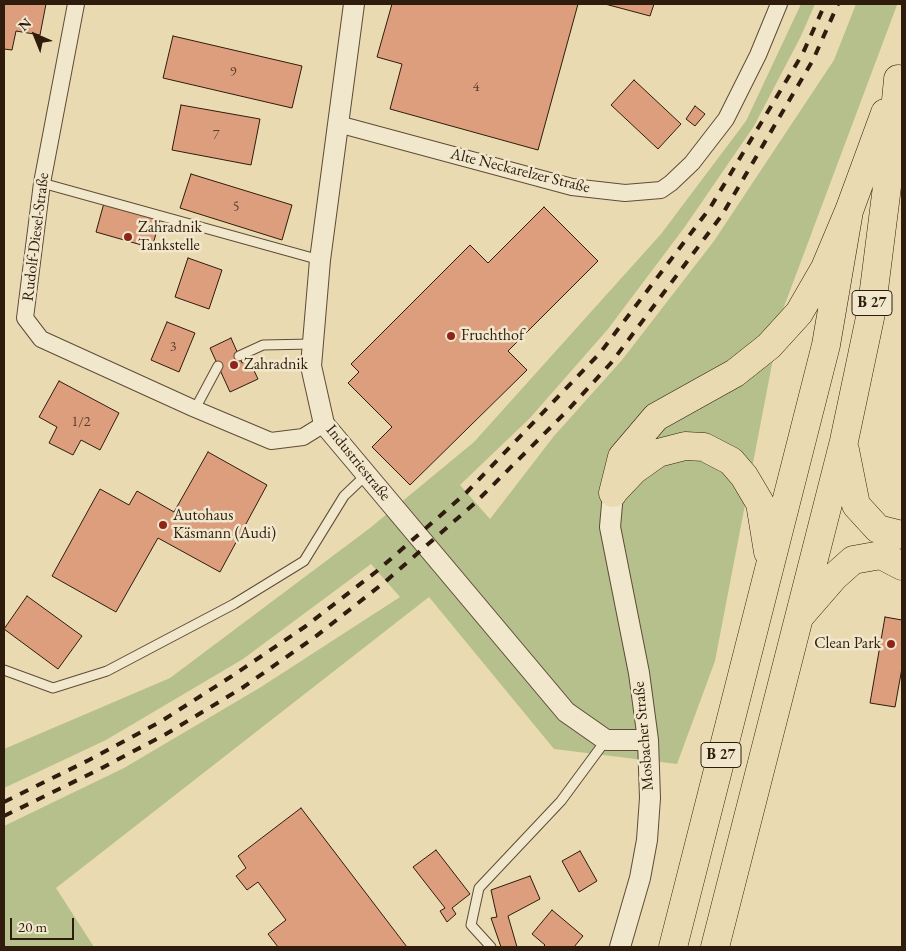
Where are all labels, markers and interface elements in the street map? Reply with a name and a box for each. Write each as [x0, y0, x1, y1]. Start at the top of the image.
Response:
north arrow [10, 10, 60, 60]
text: N [14, 14, 35, 35]
house number: 9 [230, 64, 236, 80]
house number: 4 [473, 79, 479, 95]
house number: 7 [213, 127, 219, 143]
street label: Alte Neckarelzer Straße [448, 144, 592, 198]
street label: Rudolf-Diesel-Straße [19, 172, 53, 302]
house number: 5 [233, 199, 239, 215]
place label: Zahradnik Tankstelle [138, 218, 202, 256]
marker: Zahradnik Tankstelle [122, 231, 134, 243]
road number: B 27 [852, 290, 892, 316]
place label: Fruchthof [461, 326, 524, 346]
marker: Fruchthof [445, 330, 457, 342]
house number: 3 [170, 339, 176, 355]
place label: Zahradnik [244, 355, 308, 375]
marker: Zahradnik [228, 359, 240, 371]
house number: 1/2 [71, 414, 91, 430]
street label: Industriestraße [321, 421, 395, 505]
place label: Autohaus Käsmann (Audi) [173, 506, 276, 544]
marker: Autohaus Käsmann (Audi) [157, 519, 169, 531]
place label: Clean Park [814, 634, 881, 654]
marker: Clean Park [885, 638, 897, 650]
street label: Mosbacher Straße [630, 681, 658, 791]
road number: B 27 [701, 742, 741, 768]
scale bar [12, 908, 76, 940]
text: 20 m [18, 917, 47, 936]

